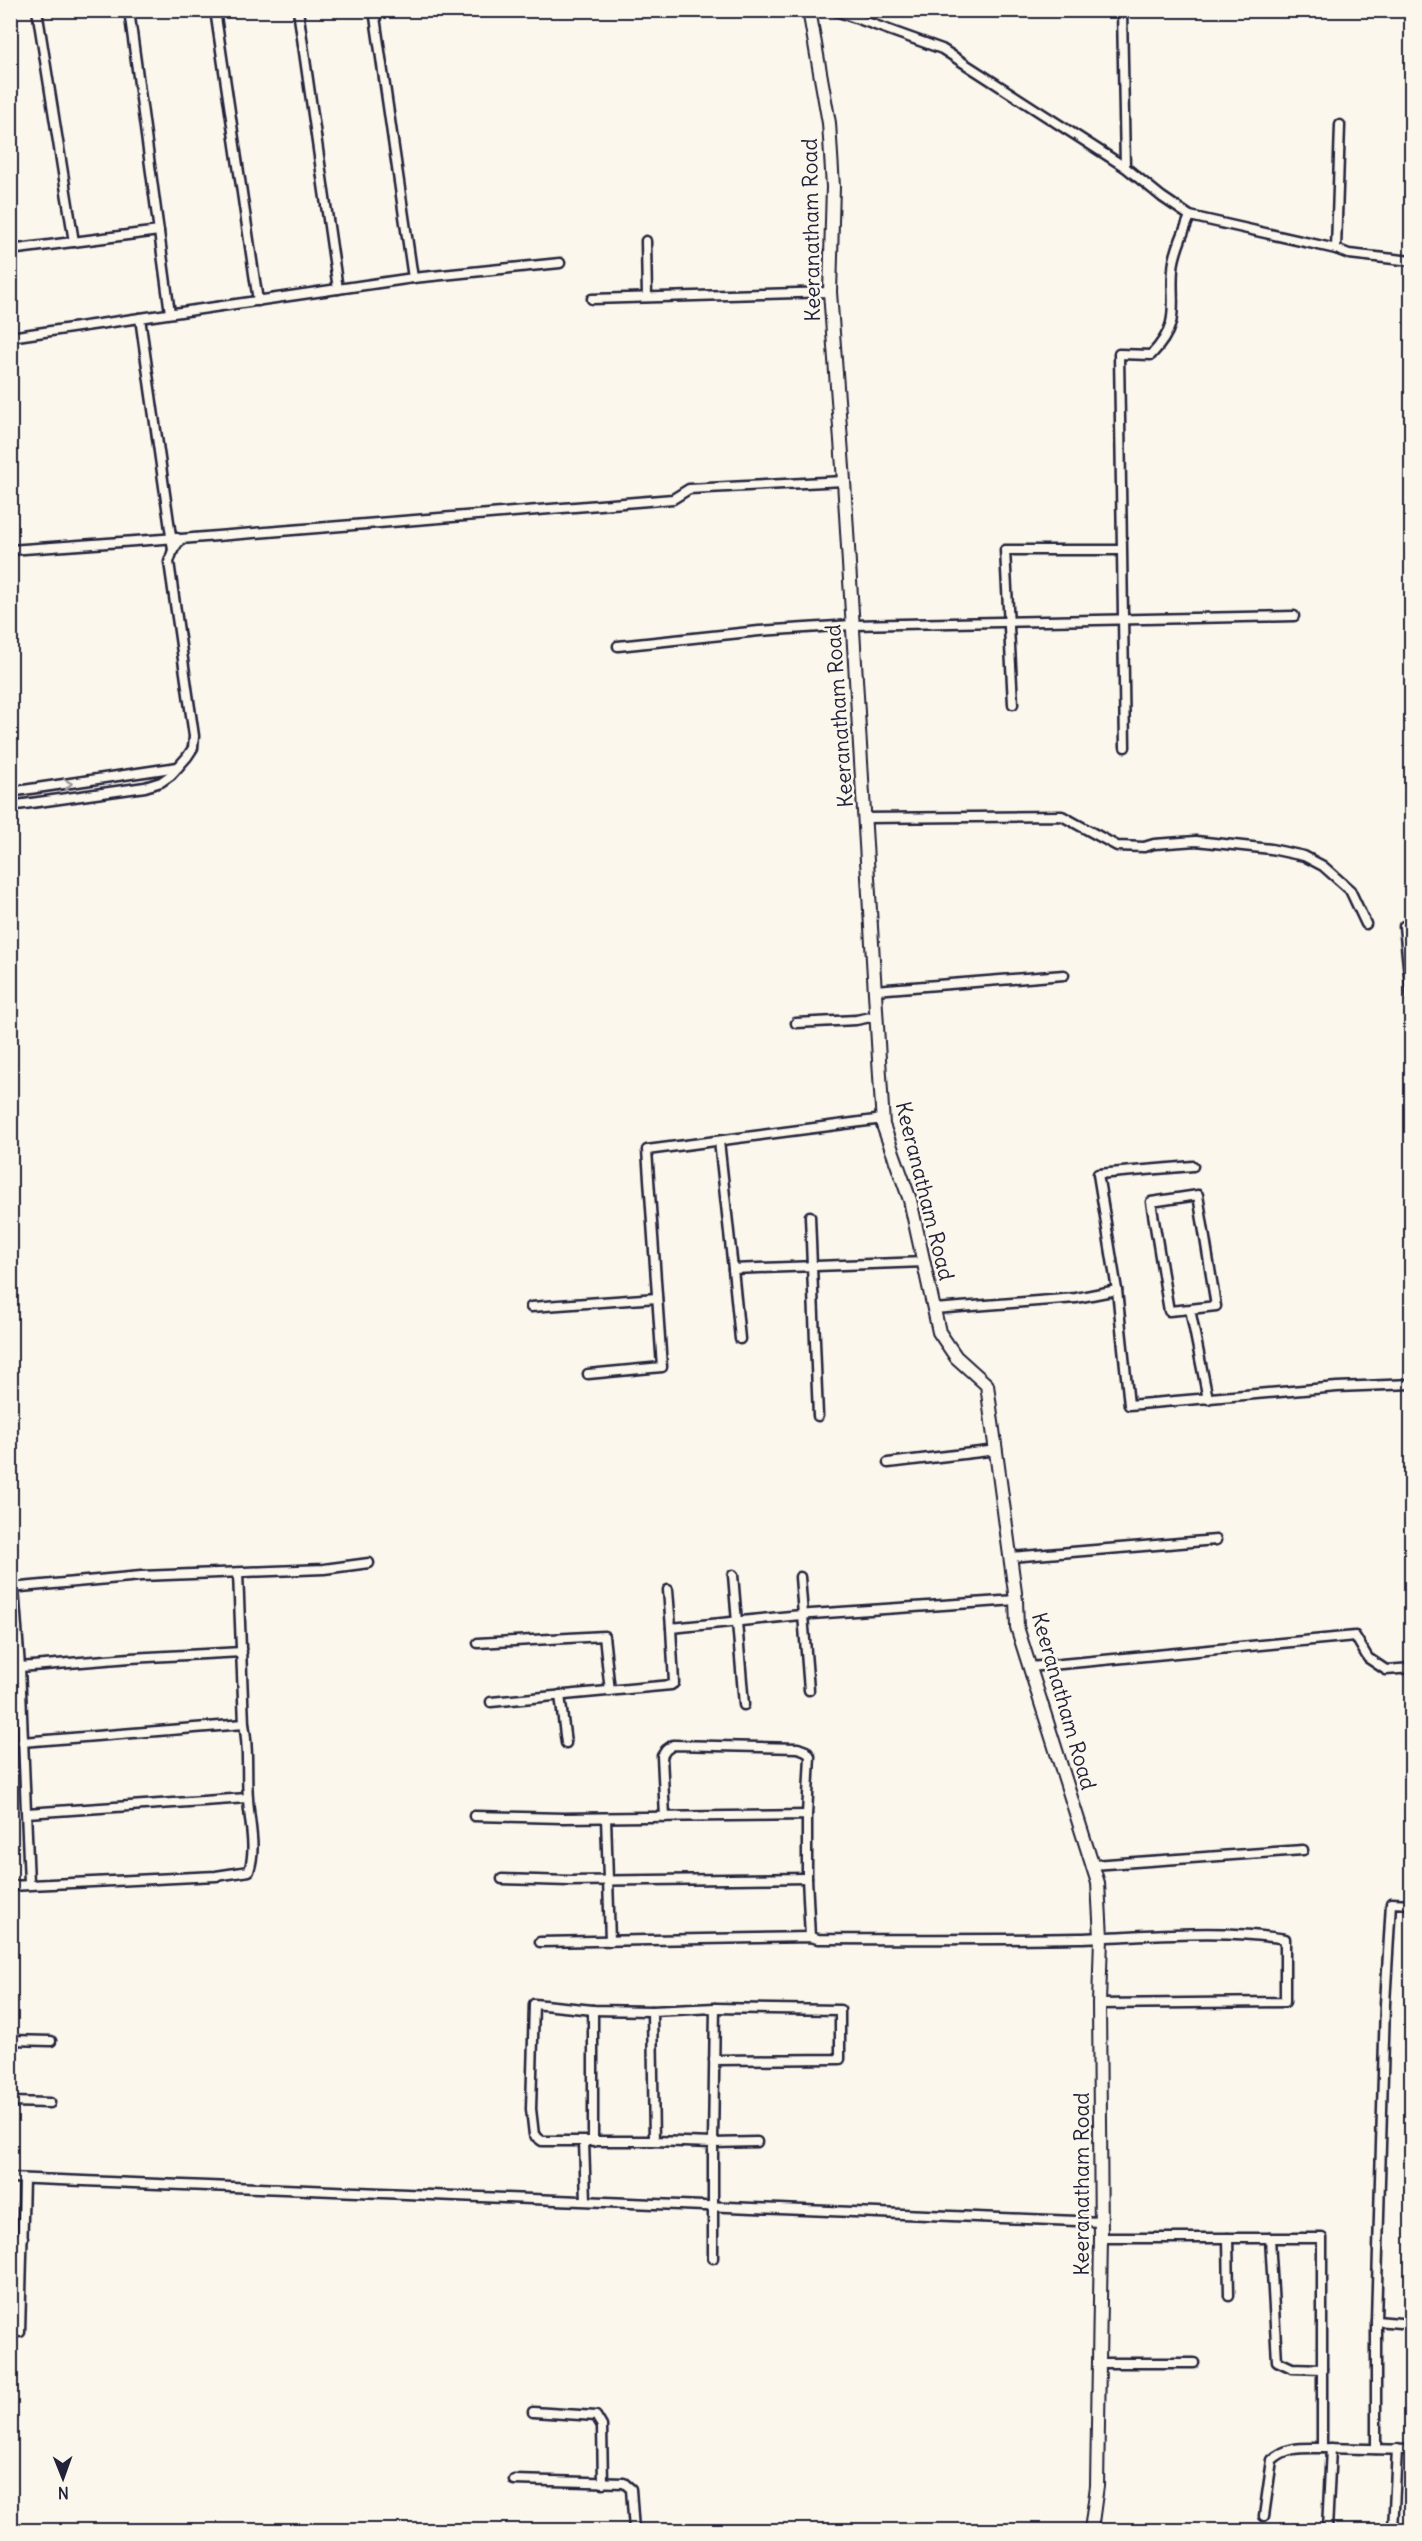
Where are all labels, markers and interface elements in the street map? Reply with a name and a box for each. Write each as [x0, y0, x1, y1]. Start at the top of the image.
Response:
street label: Keeranatham Road [796, 138, 826, 322]
street label: Keeranatham Road [819, 624, 859, 808]
one-way arrow [64, 779, 73, 791]
street label: Keeranatham Road [890, 1099, 960, 1283]
street label: Keeranatham Road [1026, 1609, 1102, 1793]
street label: Keeranatham Road [1068, 2092, 1095, 2276]
north arrow [33, 2448, 93, 2508]
text: N [58, 2483, 69, 2503]

